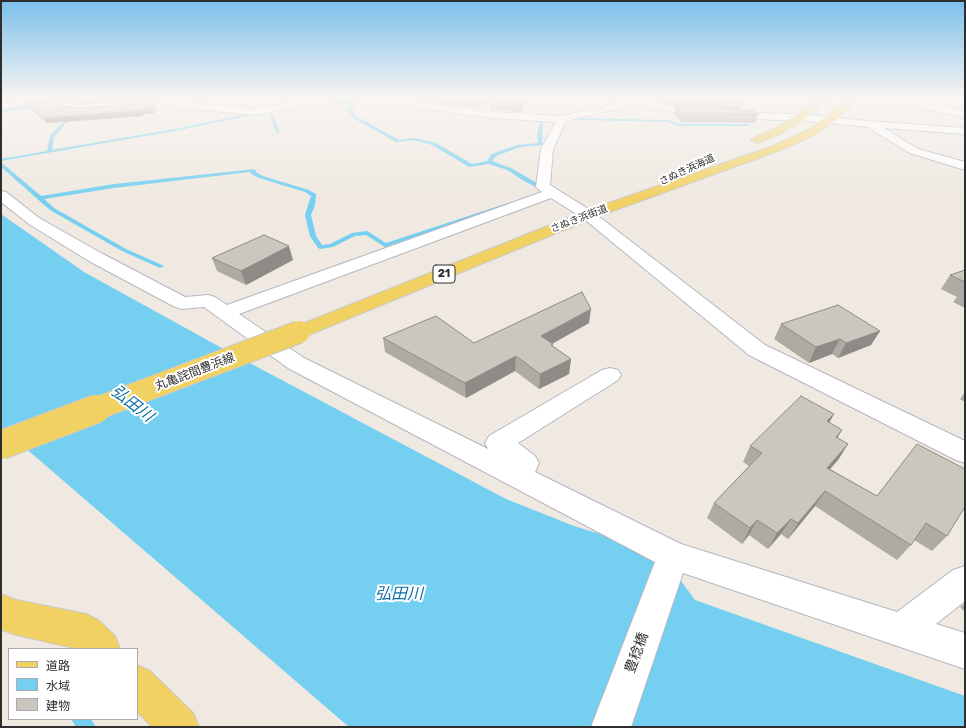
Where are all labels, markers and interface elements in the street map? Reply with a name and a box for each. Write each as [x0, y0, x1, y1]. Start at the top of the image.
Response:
street label: さぬき浜海道 [657, 152, 717, 188]
street label: さぬき浜街道 [549, 203, 609, 235]
road number: 21 [433, 265, 455, 283]
street label: 丸亀詫間豊浜線 [153, 350, 237, 394]
water label: 弘田川 [107, 382, 157, 426]
water label: 弘田川 [375, 584, 423, 604]
street label: 豊稔橋 [622, 630, 652, 676]
legend [8, 648, 138, 720]
text: 道路 [46, 659, 70, 673]
text: 水域 [46, 679, 70, 693]
text: 建物 [46, 699, 70, 713]

